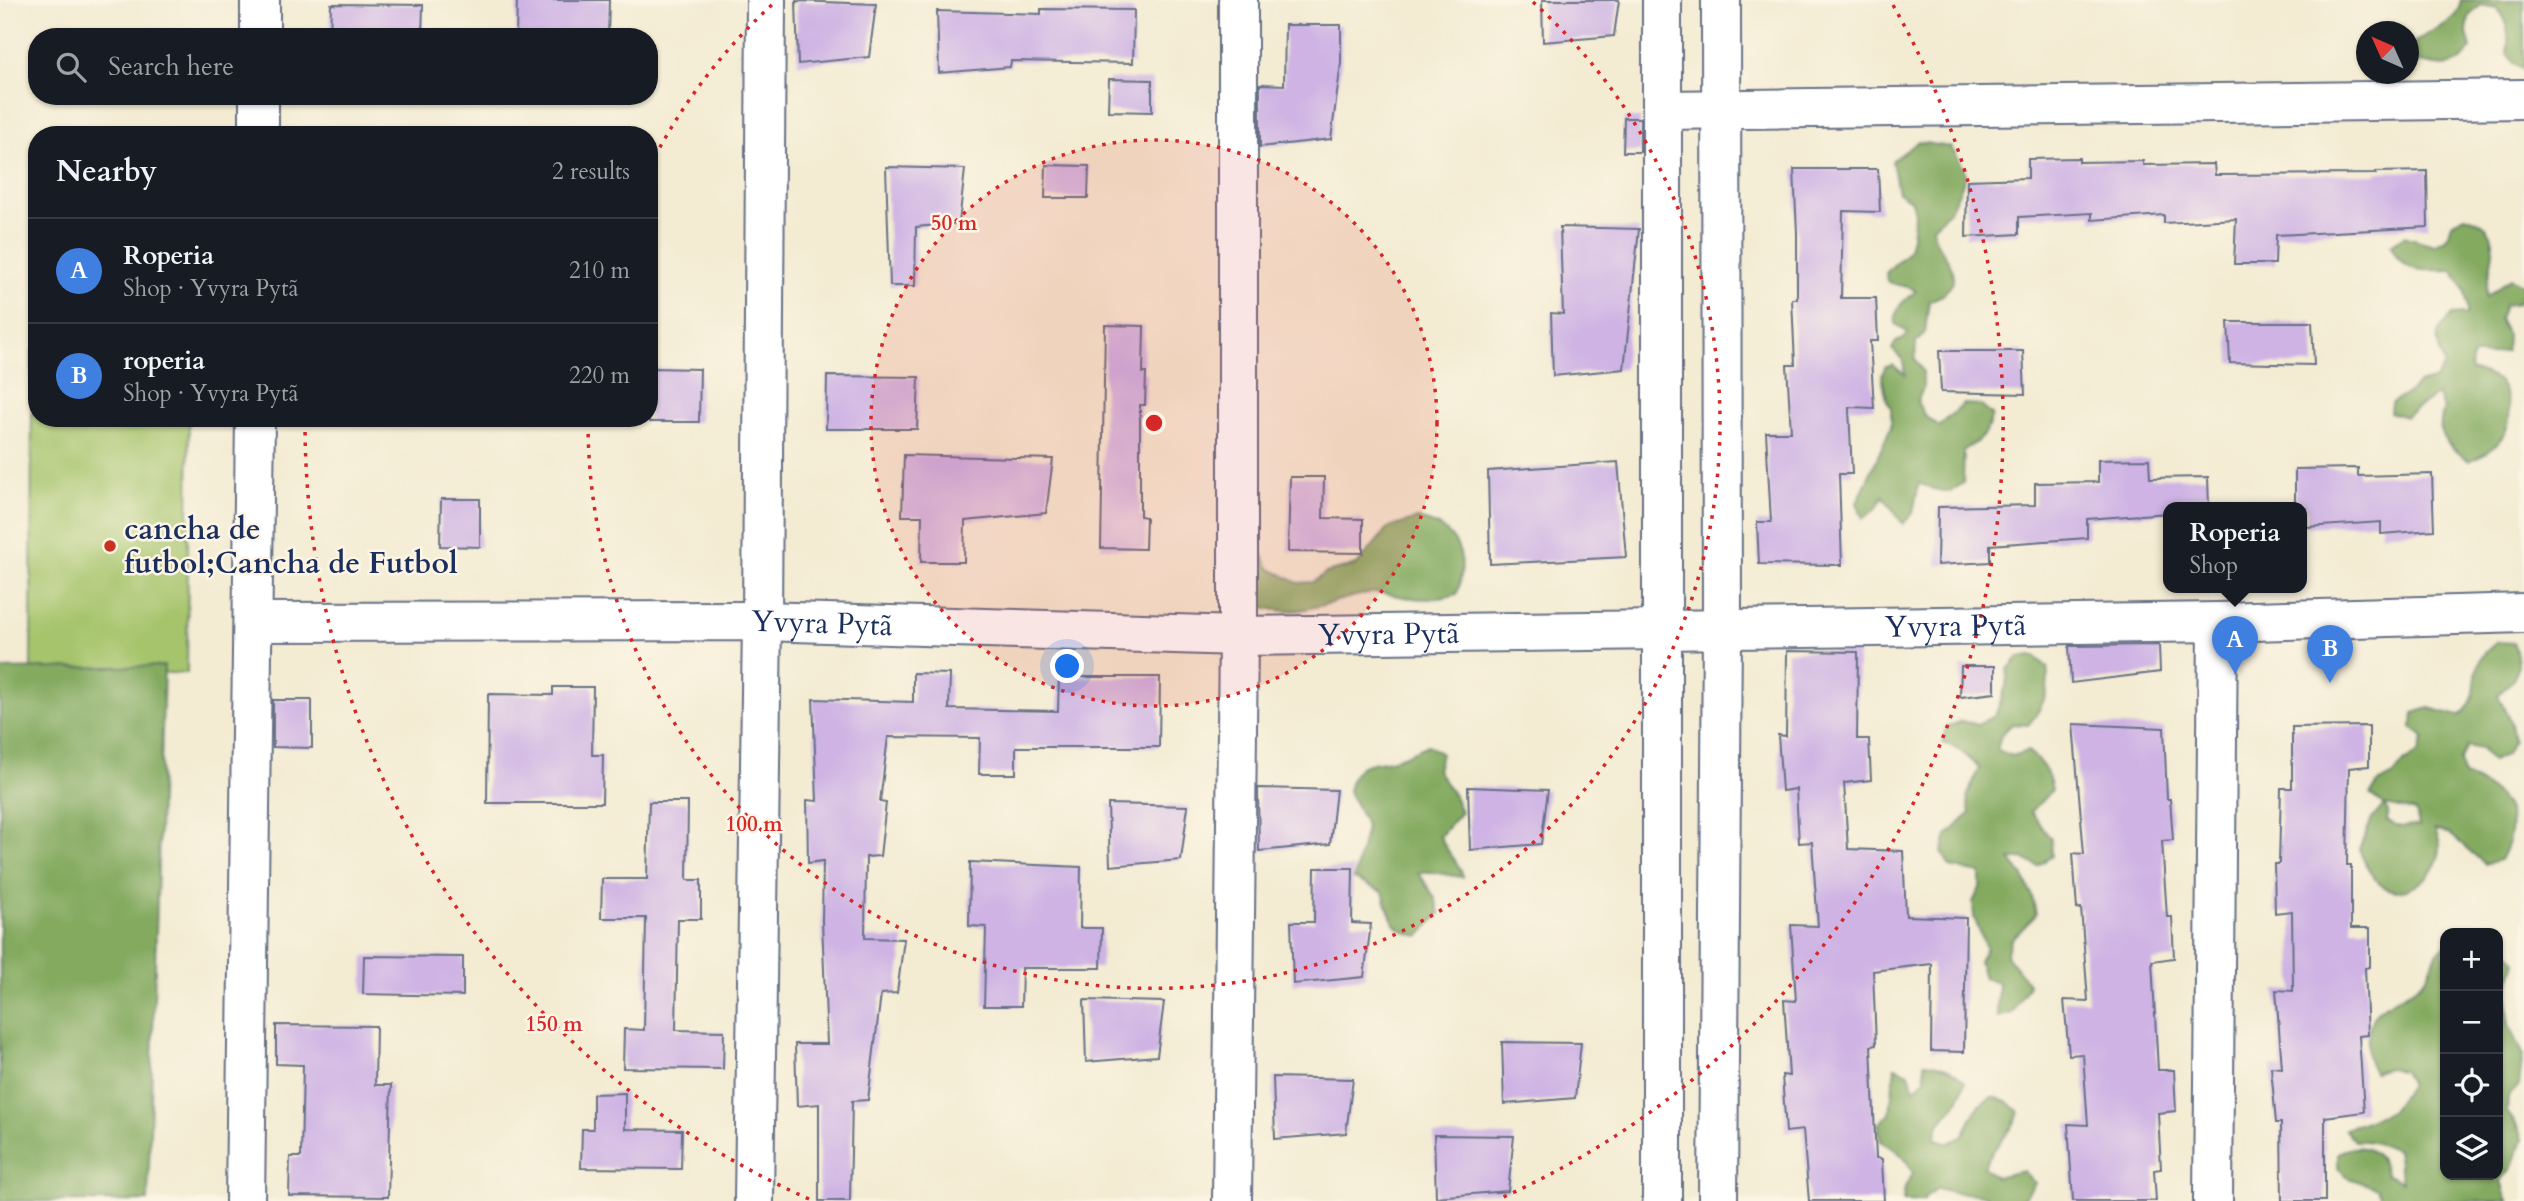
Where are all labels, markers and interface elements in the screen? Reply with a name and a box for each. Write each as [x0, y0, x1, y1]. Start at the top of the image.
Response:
north arrow [2356, 21, 2419, 84]
search box [28, 28, 658, 105]
icon: search [52, 48, 90, 86]
text: Search here [108, 49, 234, 84]
text: Nearby [56, 151, 157, 192]
text: 2 results [552, 156, 630, 187]
text: 50 m [931, 209, 978, 238]
text: Roperia [123, 238, 214, 273]
text: A [70, 255, 88, 286]
text: 210 m [569, 255, 630, 286]
text: Shop · Yvyra Pytã [123, 273, 298, 304]
text: roperia [123, 343, 205, 378]
text: B [71, 360, 87, 391]
text: 220 m [569, 360, 630, 391]
text: Shop · Yvyra Pytã [123, 378, 298, 409]
centre of rings [1142, 411, 1166, 435]
popup [2163, 502, 2307, 593]
place label: cancha de futbol;Cancha de Futbol [124, 509, 458, 584]
text: Roperia [2189, 515, 2281, 550]
marker: cancha de futbol;Cancha de Futbol [102, 538, 118, 554]
text: Shop [2189, 550, 2238, 581]
street label: Yvyra Pytã [751, 601, 893, 646]
street label: Yvyra Pytã [1885, 605, 2027, 648]
street label: Yvyra Pytã [1318, 613, 1460, 656]
pin: A [2212, 616, 2258, 674]
pin: B [2307, 625, 2353, 683]
your location [1050, 649, 1084, 683]
text: 100 m [725, 810, 783, 839]
map controls [2440, 928, 2503, 1180]
button: + [2440, 928, 2503, 991]
button: − [2440, 991, 2503, 1054]
text: 150 m [525, 1010, 583, 1039]
button: locate [2440, 1054, 2503, 1117]
button: layers [2440, 1117, 2503, 1180]

